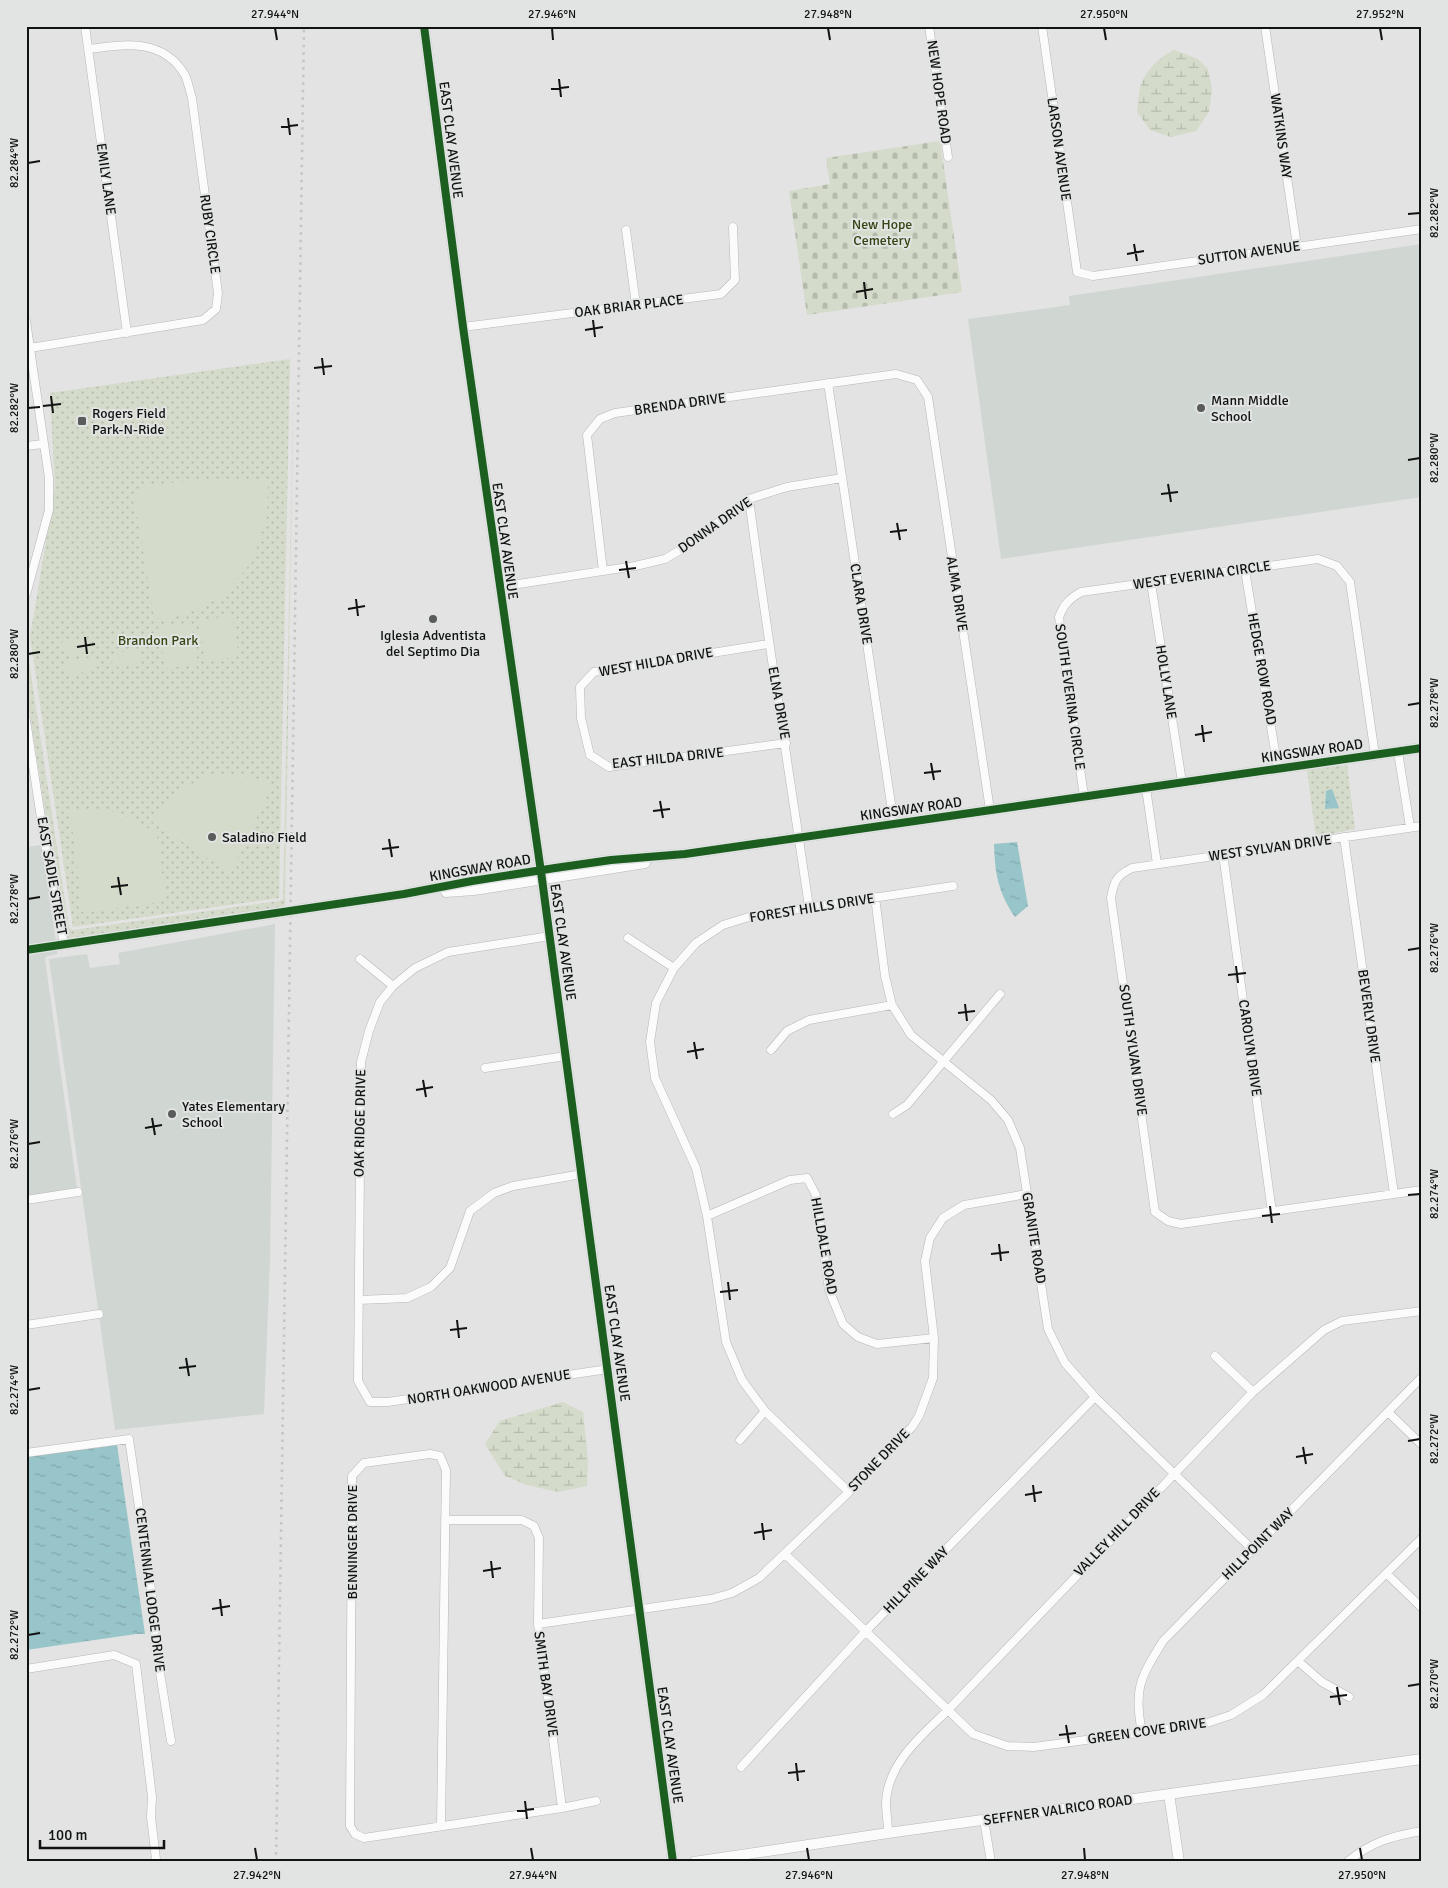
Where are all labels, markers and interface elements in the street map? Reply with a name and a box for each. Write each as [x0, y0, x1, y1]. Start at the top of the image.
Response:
text: 27.944°N [251, 7, 299, 22]
text: 27.946°N [528, 7, 576, 22]
text: 27.948°N [804, 7, 852, 22]
text: 27.950°N [1080, 7, 1128, 22]
text: 27.952°N [1356, 7, 1404, 22]
street label: NEW HOPE ROAD [923, 39, 955, 145]
street label: EAST CLAY AVENUE [435, 80, 467, 200]
street label: WATKINS WAY [1267, 93, 1295, 179]
street label: LARSON AVENUE [1043, 96, 1075, 202]
text: 82.284°W [7, 138, 22, 188]
street label: EMILY LANE [93, 142, 119, 216]
text: 82.282°W [1427, 188, 1442, 238]
street label: RUBY CIRCLE [196, 193, 224, 275]
park label: New Hope Cemetery [852, 216, 912, 249]
street label: SUTTON AVENUE [1197, 237, 1301, 269]
street label: OAK BRIAR PLACE [573, 291, 685, 321]
text: 82.282°W [7, 383, 22, 433]
street label: BRENDA DRIVE [633, 389, 727, 419]
place label: Mann Middle School [1211, 392, 1289, 425]
marker: Mann Middle School [1195, 402, 1207, 414]
place label: Rogers Field Park-N-Ride [92, 405, 166, 438]
marker: Rogers Field Park-N-Ride [76, 415, 88, 427]
text: 82.280°W [1427, 433, 1442, 483]
street label: EAST CLAY AVENUE [488, 481, 522, 601]
street label: DONNA DRIVE [675, 493, 755, 557]
street label: ALMA DRIVE [943, 555, 971, 633]
street label: WEST EVERINA CIRCLE [1132, 557, 1272, 593]
street label: CLARA DRIVE [846, 562, 876, 646]
street label: HEDGE ROW ROAD [1244, 612, 1280, 726]
marker: Iglesia Adventista del Septimo Dia [427, 613, 439, 625]
street label: SOUTH EVERINA CIRCLE [1051, 623, 1089, 771]
place label: Iglesia Adventista del Septimo Dia [380, 627, 486, 660]
text: 82.280°W [7, 629, 22, 679]
park label: Brandon Park [118, 632, 198, 649]
street label: WEST HILDA DRIVE [597, 644, 715, 680]
street label: HOLLY LANE [1152, 644, 1180, 720]
street label: ELNA DRIVE [764, 665, 794, 741]
text: 82.278°W [1427, 678, 1442, 728]
street label: KINGSWAY ROAD [1260, 735, 1364, 767]
street label: EAST HILDA DRIVE [611, 744, 725, 772]
street label: KINGSWAY ROAD [859, 793, 963, 825]
street label: EAST SADIE STREET [33, 816, 71, 937]
place label: Saladino Field [222, 829, 307, 846]
marker: Saladino Field [206, 831, 218, 843]
street label: WEST SYLVAN DRIVE [1207, 831, 1333, 865]
street label: KINGSWAY ROAD [428, 851, 532, 885]
text: 82.278°W [7, 874, 22, 924]
street label: EAST CLAY AVENUE [546, 882, 580, 1002]
street label: FOREST HILLS DRIVE [748, 890, 876, 926]
text: 82.276°W [1427, 923, 1442, 973]
street label: BEVERLY DRIVE [1354, 968, 1384, 1064]
street label: SOUTH SYLVAN DRIVE [1115, 983, 1151, 1117]
street label: CAROLYN DRIVE [1235, 999, 1265, 1098]
street label: OAK RIDGE DRIVE [351, 1069, 369, 1177]
place label: Yates Elementary School [182, 1098, 286, 1131]
marker: Yates Elementary School [166, 1108, 178, 1120]
text: 82.276°W [7, 1119, 22, 1169]
text: 82.274°W [1427, 1169, 1442, 1219]
street label: GRANITE ROAD [1018, 1191, 1050, 1285]
street label: HILLDALE ROAD [807, 1196, 841, 1296]
street label: EAST CLAY AVENUE [600, 1283, 634, 1403]
text: 82.274°W [7, 1365, 22, 1415]
street label: NORTH OAKWOOD AVENUE [406, 1366, 572, 1408]
text: 82.272°W [1427, 1414, 1442, 1464]
street label: STONE DRIVE [845, 1425, 913, 1495]
street label: BENNINGER DRIVE [344, 1484, 361, 1600]
street label: VALLEY HILL DRIVE [1070, 1484, 1164, 1580]
street label: HILLPOINT WAY [1218, 1504, 1298, 1584]
street label: CENTENNIAL LODGE DRIVE [131, 1507, 169, 1673]
street label: HILLPINE WAY [880, 1543, 952, 1617]
text: 82.272°W [7, 1610, 22, 1660]
street label: SMITH BAY DRIVE [530, 1630, 562, 1738]
text: 82.270°W [1427, 1659, 1442, 1709]
street label: EAST CLAY AVENUE [653, 1685, 687, 1805]
street label: GREEN COVE DRIVE [1086, 1714, 1208, 1748]
street label: SEFFNER VALRICO ROAD [982, 1791, 1134, 1829]
scale bar [40, 1818, 164, 1850]
text: 100 m [48, 1826, 88, 1844]
text: 27.942°N [233, 1868, 281, 1883]
text: 27.944°N [509, 1868, 557, 1883]
text: 27.946°N [785, 1868, 833, 1883]
text: 27.948°N [1061, 1868, 1109, 1883]
text: 27.950°N [1338, 1868, 1386, 1883]

